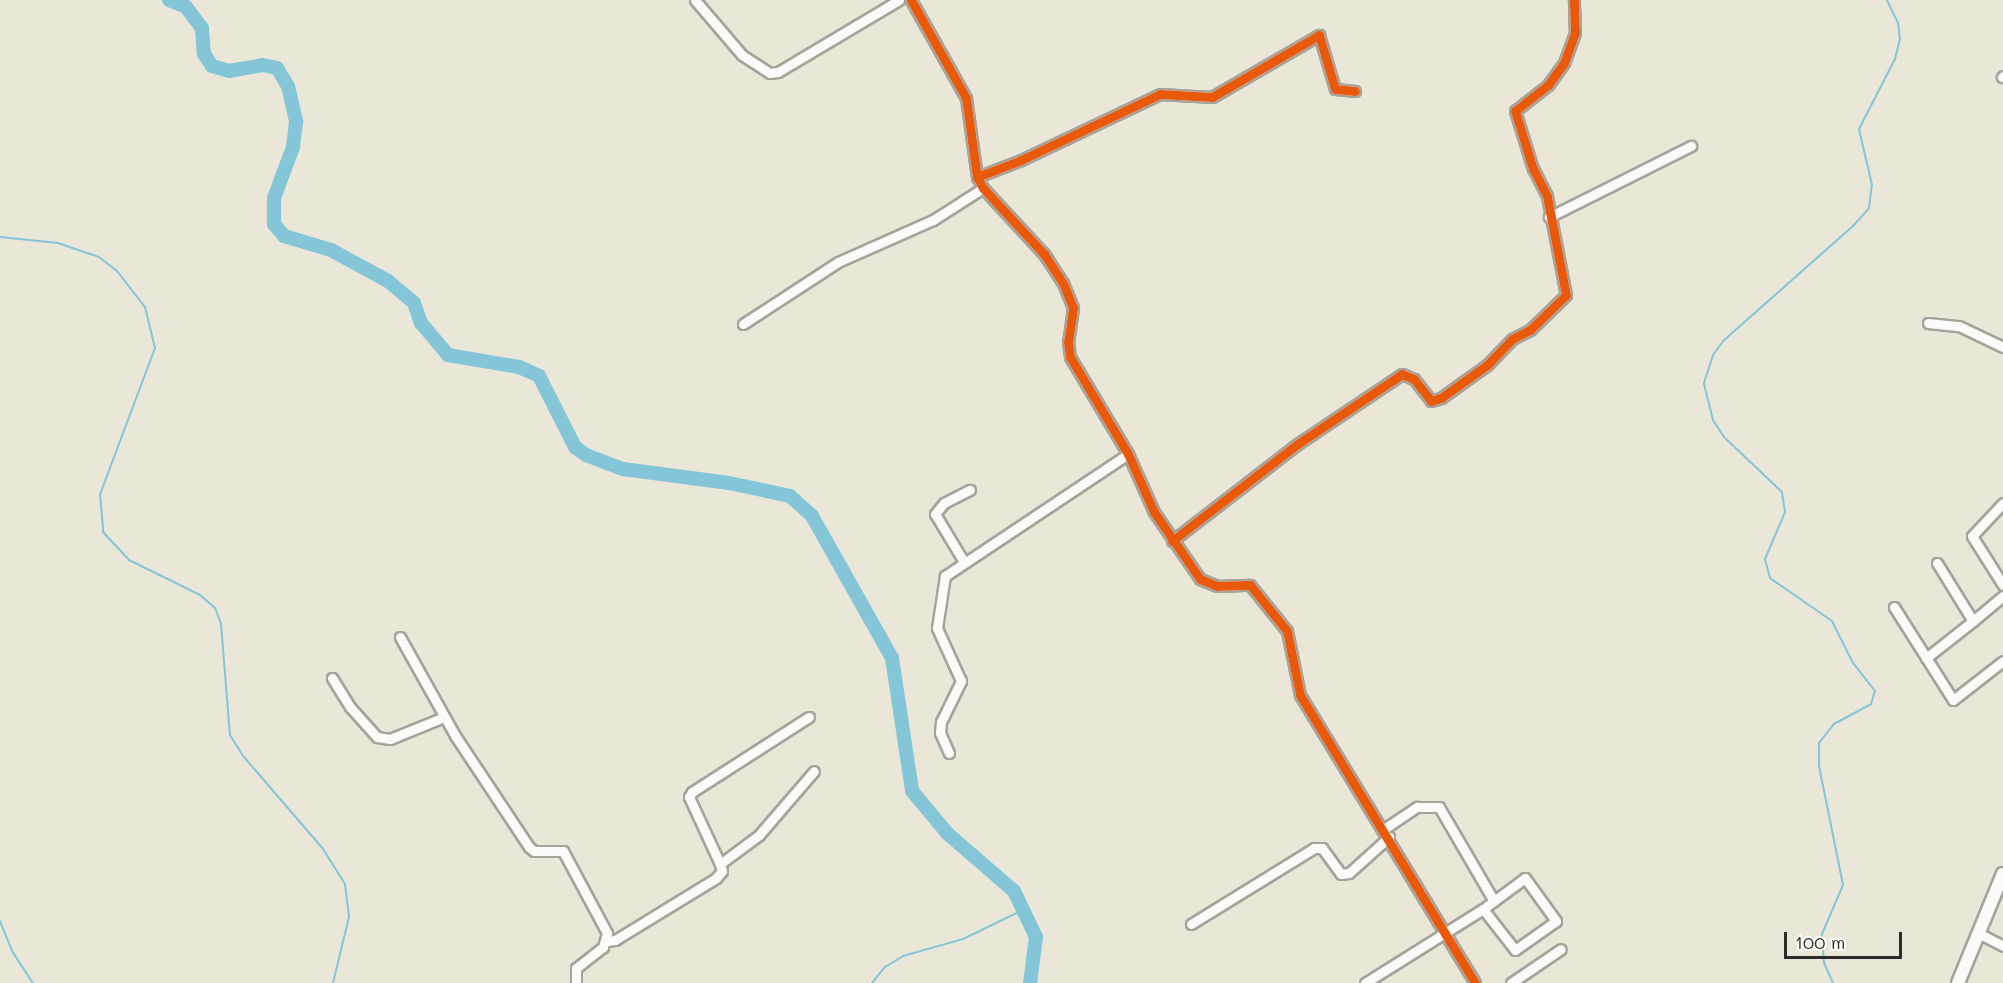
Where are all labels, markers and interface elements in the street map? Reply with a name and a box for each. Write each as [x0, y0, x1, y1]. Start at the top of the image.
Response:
scale bar [1787, 920, 1906, 958]
text: 100 m [1795, 930, 1845, 954]

